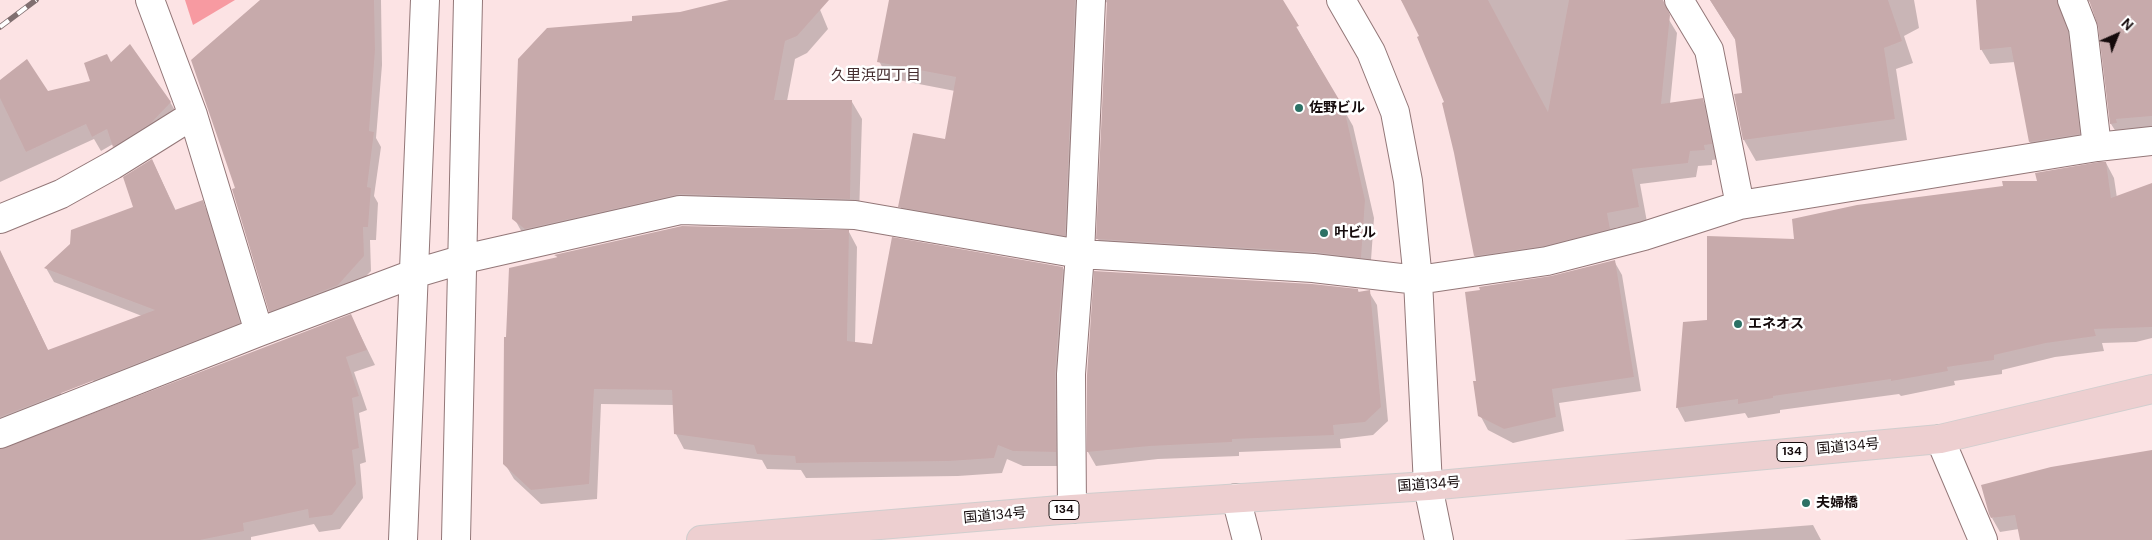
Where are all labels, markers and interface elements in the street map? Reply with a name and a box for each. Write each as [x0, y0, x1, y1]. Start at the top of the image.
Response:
north arrow [2092, 10, 2142, 60]
text: N [2117, 14, 2137, 34]
district label: 久里浜四丁目 [831, 67, 921, 85]
place label: 佐野ビル [1309, 100, 1365, 116]
marker: 佐野ビル [1293, 102, 1305, 114]
place label: 叶ビル [1334, 225, 1376, 241]
marker: 叶ビル [1318, 227, 1330, 239]
place label: エネオス [1748, 316, 1804, 332]
marker: エネオス [1732, 318, 1744, 330]
street label: 国道134号 [1816, 436, 1880, 458]
road number: 134 [1777, 442, 1807, 462]
street label: 国道134号 [1397, 474, 1461, 496]
place label: 夫婦橋 [1816, 495, 1858, 511]
marker: 夫婦橋 [1800, 497, 1812, 509]
road number: 134 [1049, 500, 1079, 520]
street label: 国道134号 [963, 505, 1027, 527]

